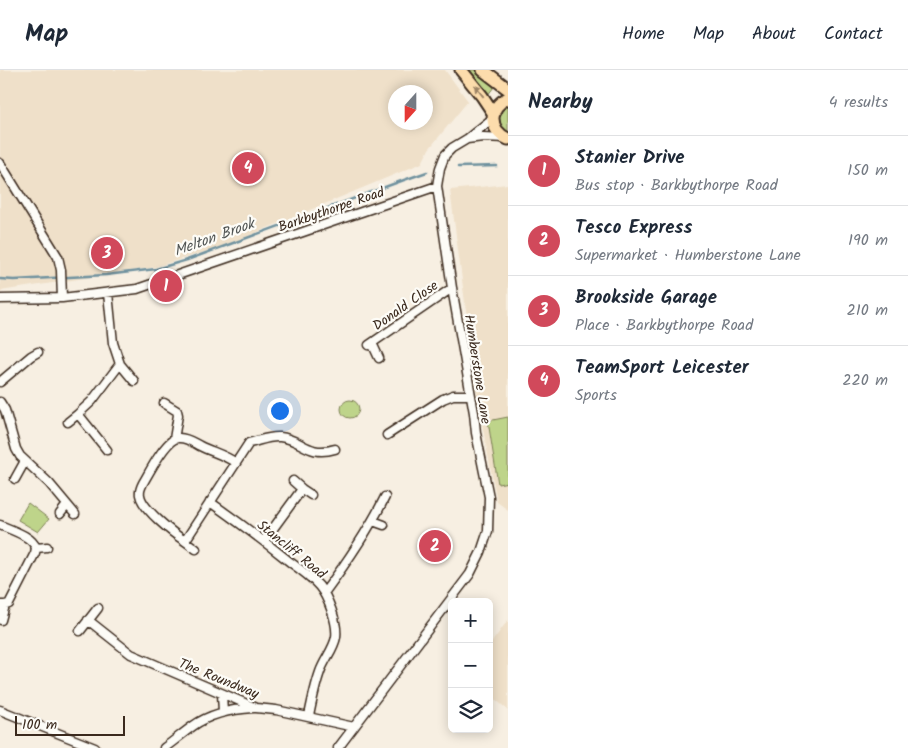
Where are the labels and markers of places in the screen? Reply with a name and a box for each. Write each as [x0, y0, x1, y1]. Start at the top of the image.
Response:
pin: 4 [232, 149, 264, 187]
pin: 3 [91, 234, 123, 272]
pin: 1 [150, 267, 182, 305]
pin: 2 [419, 527, 451, 565]

